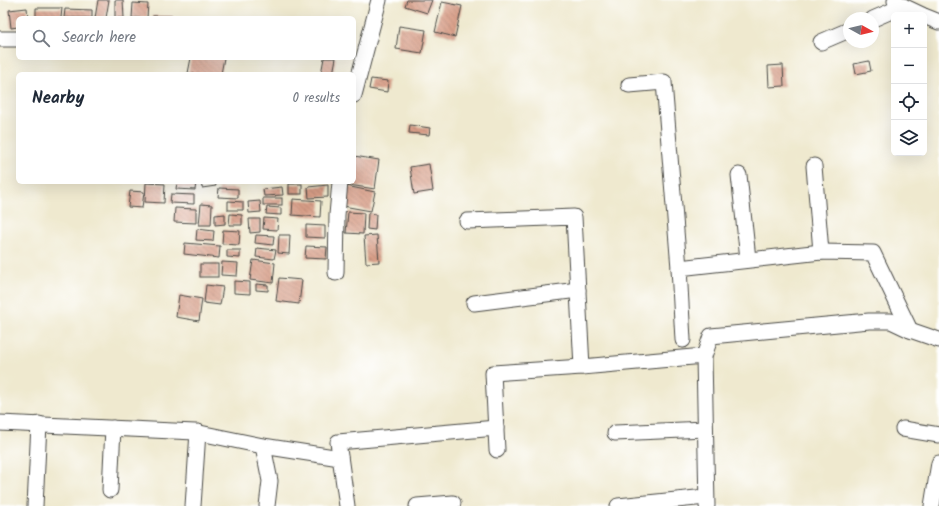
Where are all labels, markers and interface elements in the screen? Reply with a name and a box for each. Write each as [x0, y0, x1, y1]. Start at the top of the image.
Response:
north arrow [843, 12, 879, 48]
map controls [891, 12, 927, 156]
button: + [891, 12, 927, 48]
search box [16, 16, 356, 60]
text: Search here [62, 26, 136, 50]
icon: search [30, 27, 52, 49]
button: − [891, 48, 927, 84]
button: locate [891, 84, 927, 120]
text: Nearby [32, 85, 84, 112]
text: 0 results [293, 88, 340, 109]
button: layers [891, 120, 927, 156]

